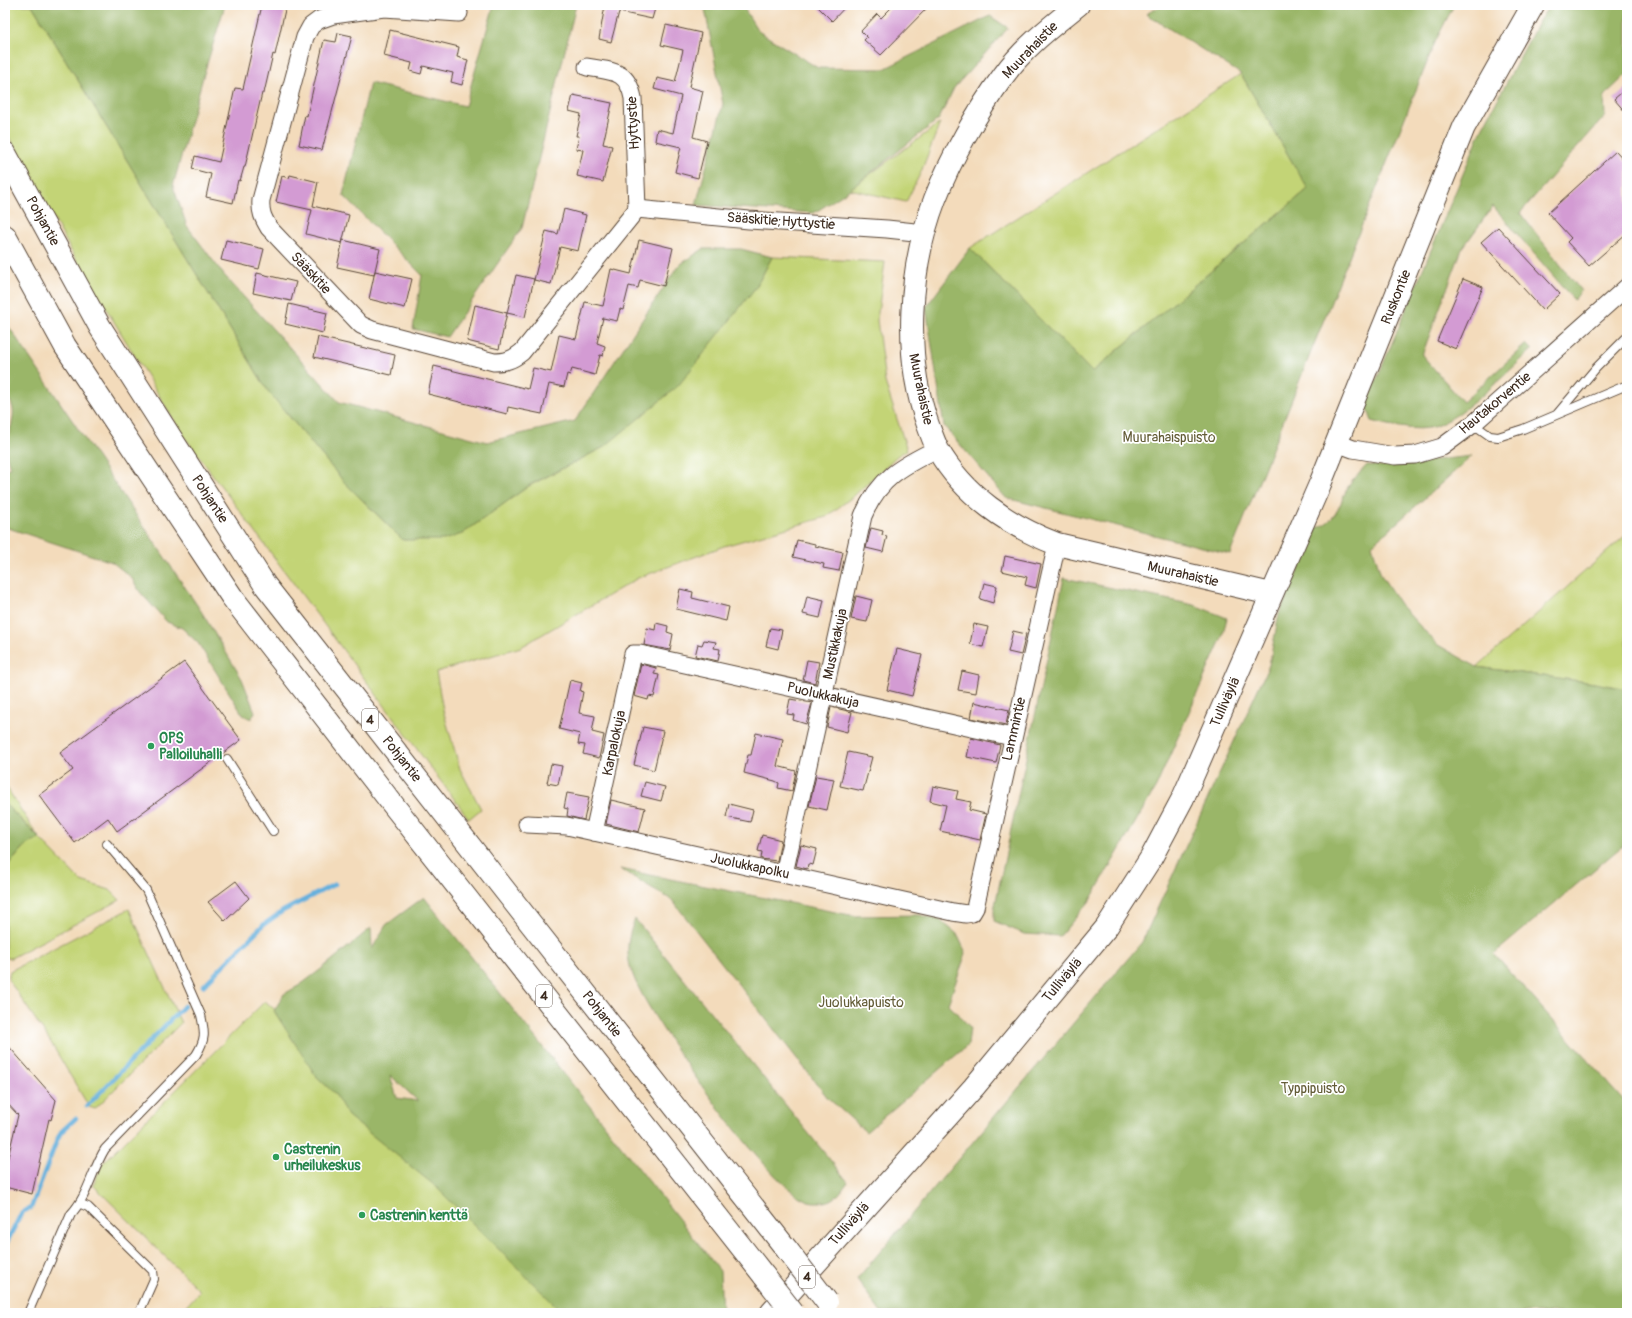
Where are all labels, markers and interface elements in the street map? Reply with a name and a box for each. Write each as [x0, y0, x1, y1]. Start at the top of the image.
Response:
street label: Muurahaistie [999, 18, 1061, 82]
street label: Hyttystie [623, 96, 643, 150]
street label: Pohjantie [22, 193, 64, 249]
street label: Sääskitie;Hyttystie [726, 209, 836, 233]
street label: Sääskitie [287, 249, 335, 298]
street label: Ruskontie [1377, 267, 1415, 327]
street label: Muurahaistie [905, 352, 937, 426]
street label: Hautakorventie [1456, 368, 1534, 438]
park label: Muurahaispuisto [1122, 429, 1216, 446]
street label: Pohjantie [188, 472, 232, 526]
street label: Muurahaistie [1146, 558, 1220, 590]
street label: Mustikkakuja [819, 607, 851, 681]
street label: Tulliväylä [1206, 674, 1244, 730]
street label: Puolukkakuja [785, 678, 861, 712]
street label: Lammintie [998, 696, 1030, 762]
road number: 4 [362, 709, 378, 731]
street label: Karpalokuja [599, 709, 629, 777]
place label: OPS Palloiluhalli [159, 730, 222, 763]
street label: Pohjantie [379, 733, 425, 786]
marker: OPS Palloiluhalli [146, 741, 156, 751]
street label: Juolukkapolku [709, 849, 791, 883]
street label: Tulliväylä [1038, 954, 1086, 1006]
road number: 4 [536, 985, 552, 1007]
street label: Pohjantie [579, 988, 625, 1041]
park label: Juolukkapuisto [818, 994, 904, 1011]
park label: Typpipuisto [1281, 1080, 1346, 1097]
place label: Castrenin urheilukeskus [284, 1141, 361, 1174]
marker: Castrenin urheilukeskus [271, 1152, 281, 1162]
street label: Tulliväylä [825, 1199, 873, 1249]
place label: Castrenin kenttä [370, 1207, 468, 1224]
marker: Castrenin kenttä [357, 1210, 367, 1220]
road number: 4 [799, 1266, 815, 1288]

